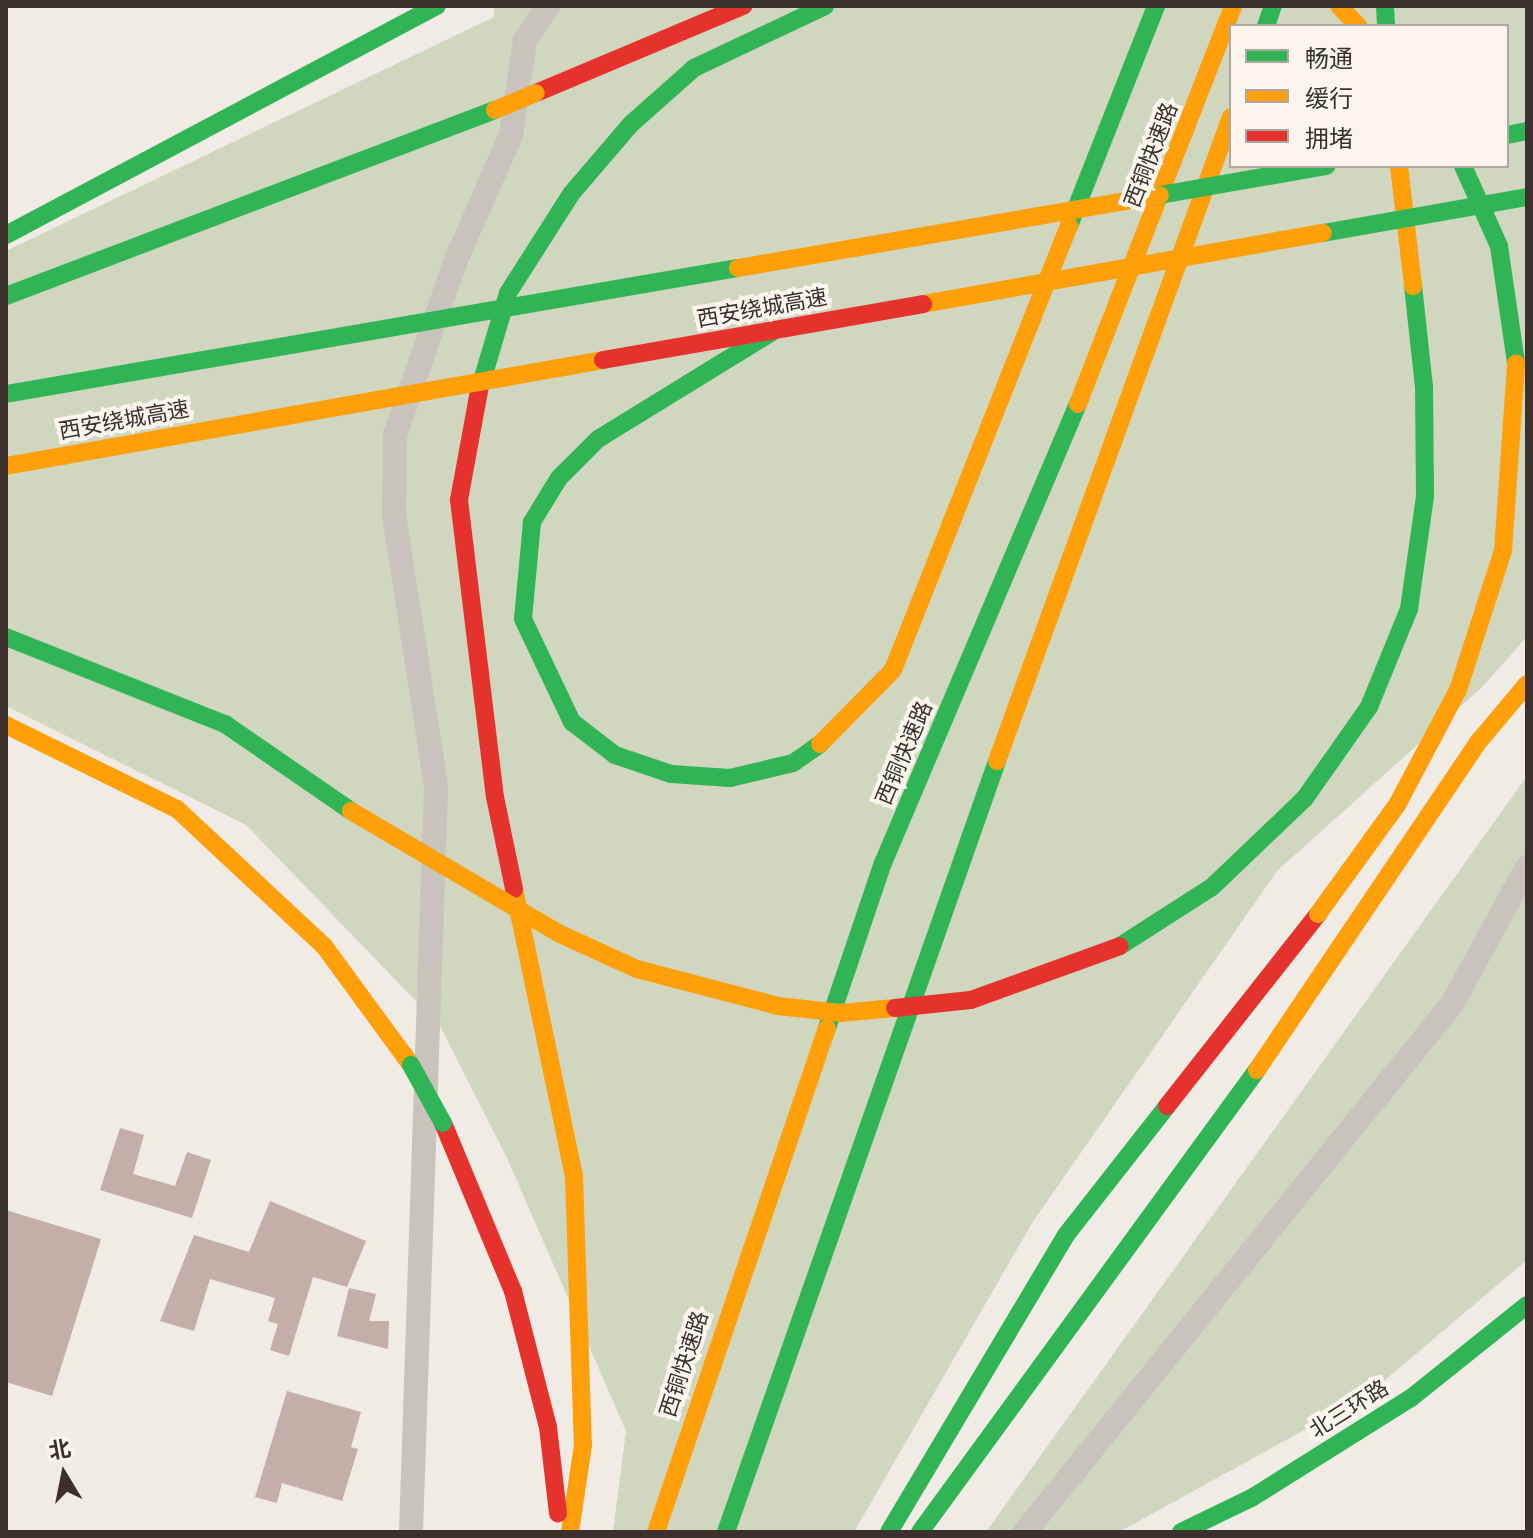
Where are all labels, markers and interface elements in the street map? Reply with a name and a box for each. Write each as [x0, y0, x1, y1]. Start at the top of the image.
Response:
legend [1229, 24, 1509, 168]
text: 畅通 [1305, 44, 1353, 73]
text: 缓行 [1305, 84, 1353, 113]
street label: 西铜快速路 [1119, 99, 1183, 211]
text: 拥堵 [1305, 124, 1353, 153]
street label: 西安绕城高速 [695, 284, 829, 332]
street label: 西安绕城高速 [57, 396, 191, 444]
street label: 西铜快速路 [870, 697, 938, 809]
street label: 西铜快速路 [654, 1308, 714, 1420]
street label: 北三环路 [1305, 1374, 1393, 1444]
north arrow [24, 1434, 104, 1514]
text: 北 [47, 1435, 73, 1465]

